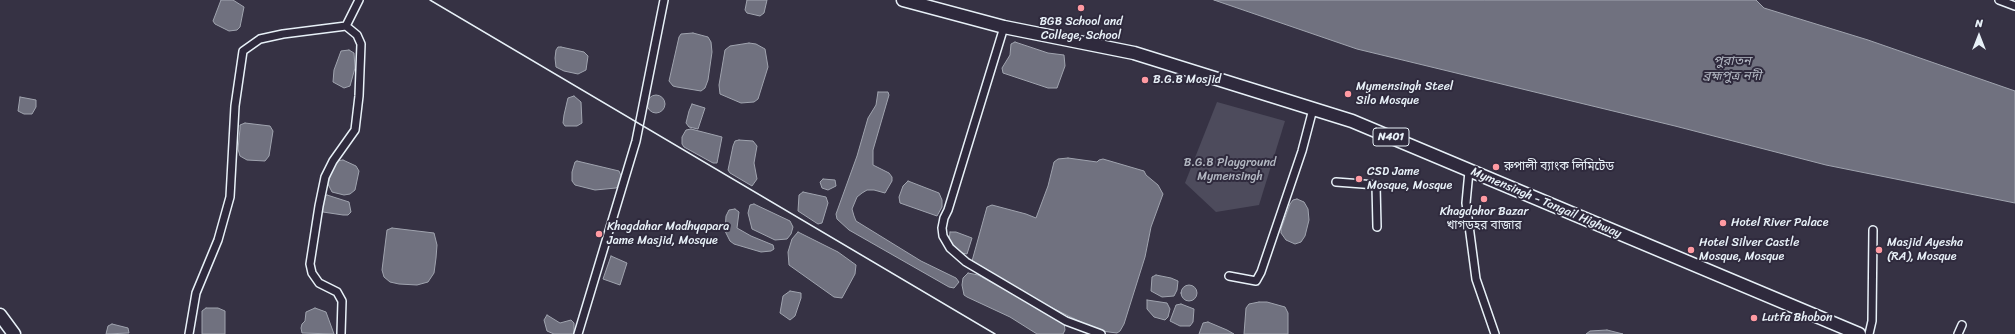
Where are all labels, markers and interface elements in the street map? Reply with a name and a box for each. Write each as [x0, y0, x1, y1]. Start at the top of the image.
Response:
marker: BGB School and College, School [1076, 3, 1086, 13]
text: N [1975, 14, 1983, 33]
place label: BGB School and College, School [1039, 15, 1123, 43]
north arrow [1959, 16, 1999, 56]
water label: পুরাতন ব্রহ্মপুত্র নদী [1703, 54, 1761, 85]
place label: B.G.B Mosjid [1153, 73, 1221, 87]
marker: B.G.B Mosjid [1140, 75, 1150, 85]
place label: Mymensingh Steel Silo Mosque [1356, 80, 1453, 108]
marker: Mymensingh Steel Silo Mosque [1343, 89, 1353, 99]
road number: N401 [1373, 128, 1409, 146]
park label: B.G.B Playground Mymensingh [1184, 156, 1276, 184]
place label: রুপালী ব্যাংক লিমিটেড [1504, 160, 1614, 174]
marker: রুপালী ব্যাংক লিমিটেড [1491, 162, 1501, 172]
place label: CSD Jame Mosque, Mosque [1367, 165, 1452, 193]
street label: Mymensingh - Tangail Highway [1469, 165, 1623, 241]
marker: CSD Jame Mosque, Mosque [1354, 174, 1364, 184]
marker: Khagdohor Bazar খাগডহর বাজার [1479, 194, 1489, 204]
place label: Khagdohor Bazar খাগডহর বাজার [1440, 205, 1528, 233]
place label: Hotel River Palace [1731, 216, 1828, 230]
marker: Hotel River Palace [1718, 218, 1728, 228]
place label: Khagdahar Madhyapara Jame Masjid, Mosque [607, 220, 729, 248]
marker: Khagdahar Madhyapara Jame Masjid, Mosque [594, 229, 604, 239]
place label: Hotel Silver Castle Mosque, Mosque [1699, 236, 1799, 264]
place label: Masjid Ayesha (RA), Mosque [1887, 236, 1963, 264]
marker: Hotel Silver Castle Mosque, Mosque [1686, 245, 1696, 255]
marker: Masjid Ayesha (RA), Mosque [1874, 245, 1884, 255]
place label: Lutfa Bhobon [1762, 311, 1833, 325]
marker: Lutfa Bhobon [1749, 313, 1759, 323]

